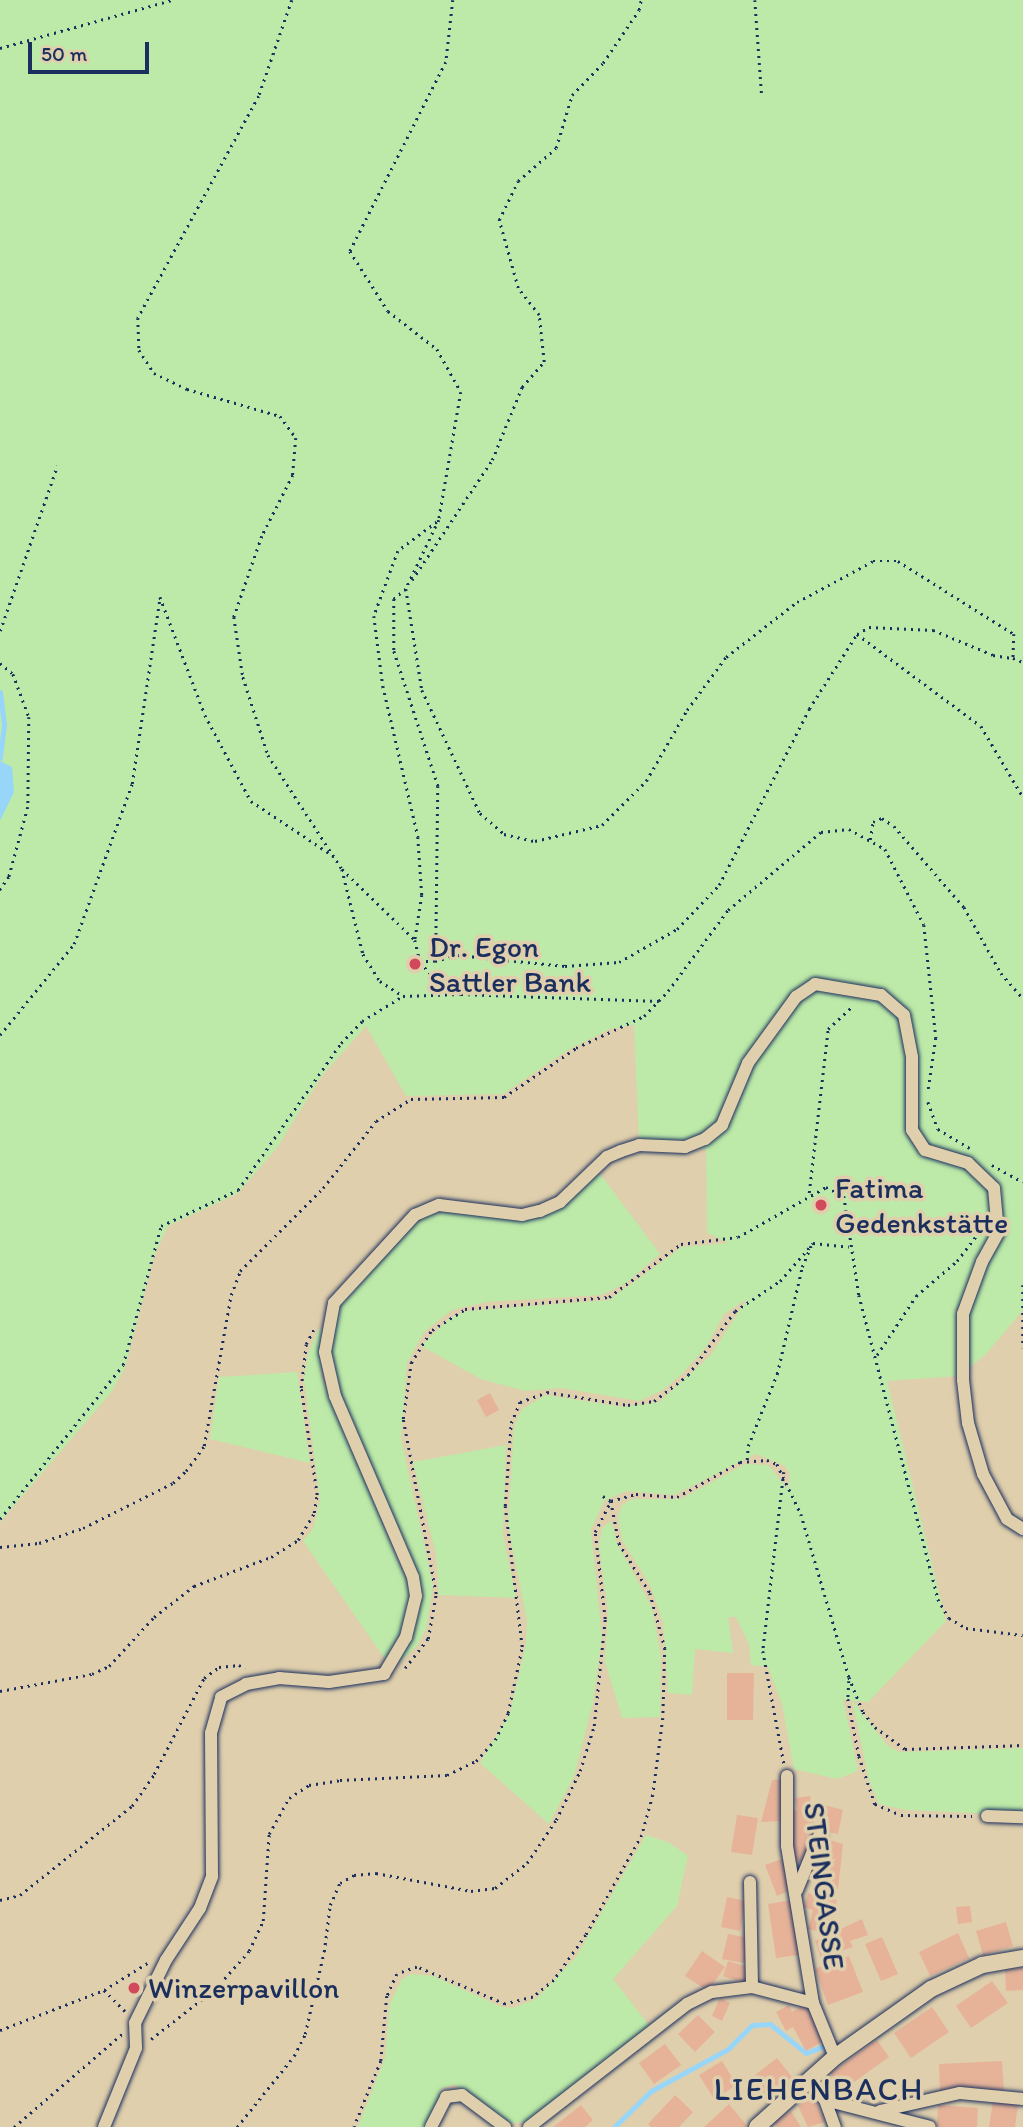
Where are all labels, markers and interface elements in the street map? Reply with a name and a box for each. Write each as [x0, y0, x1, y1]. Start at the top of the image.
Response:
scale bar [32, 28, 152, 72]
text: 50 m [41, 41, 87, 66]
place label: Dr. Egon Sattler Bank [429, 929, 591, 1000]
marker: Dr. Egon Sattler Bank [407, 956, 423, 972]
place label: Fatima Gedenkstätte [835, 1170, 1008, 1240]
marker: Fatima Gedenkstätte [813, 1197, 829, 1213]
street label: STEINGASSE [796, 1800, 852, 1972]
place label: Winzerpavillon [148, 1970, 339, 2006]
marker: Winzerpavillon [126, 1980, 142, 1996]
district label: LIEHENBACH [715, 2070, 923, 2108]

